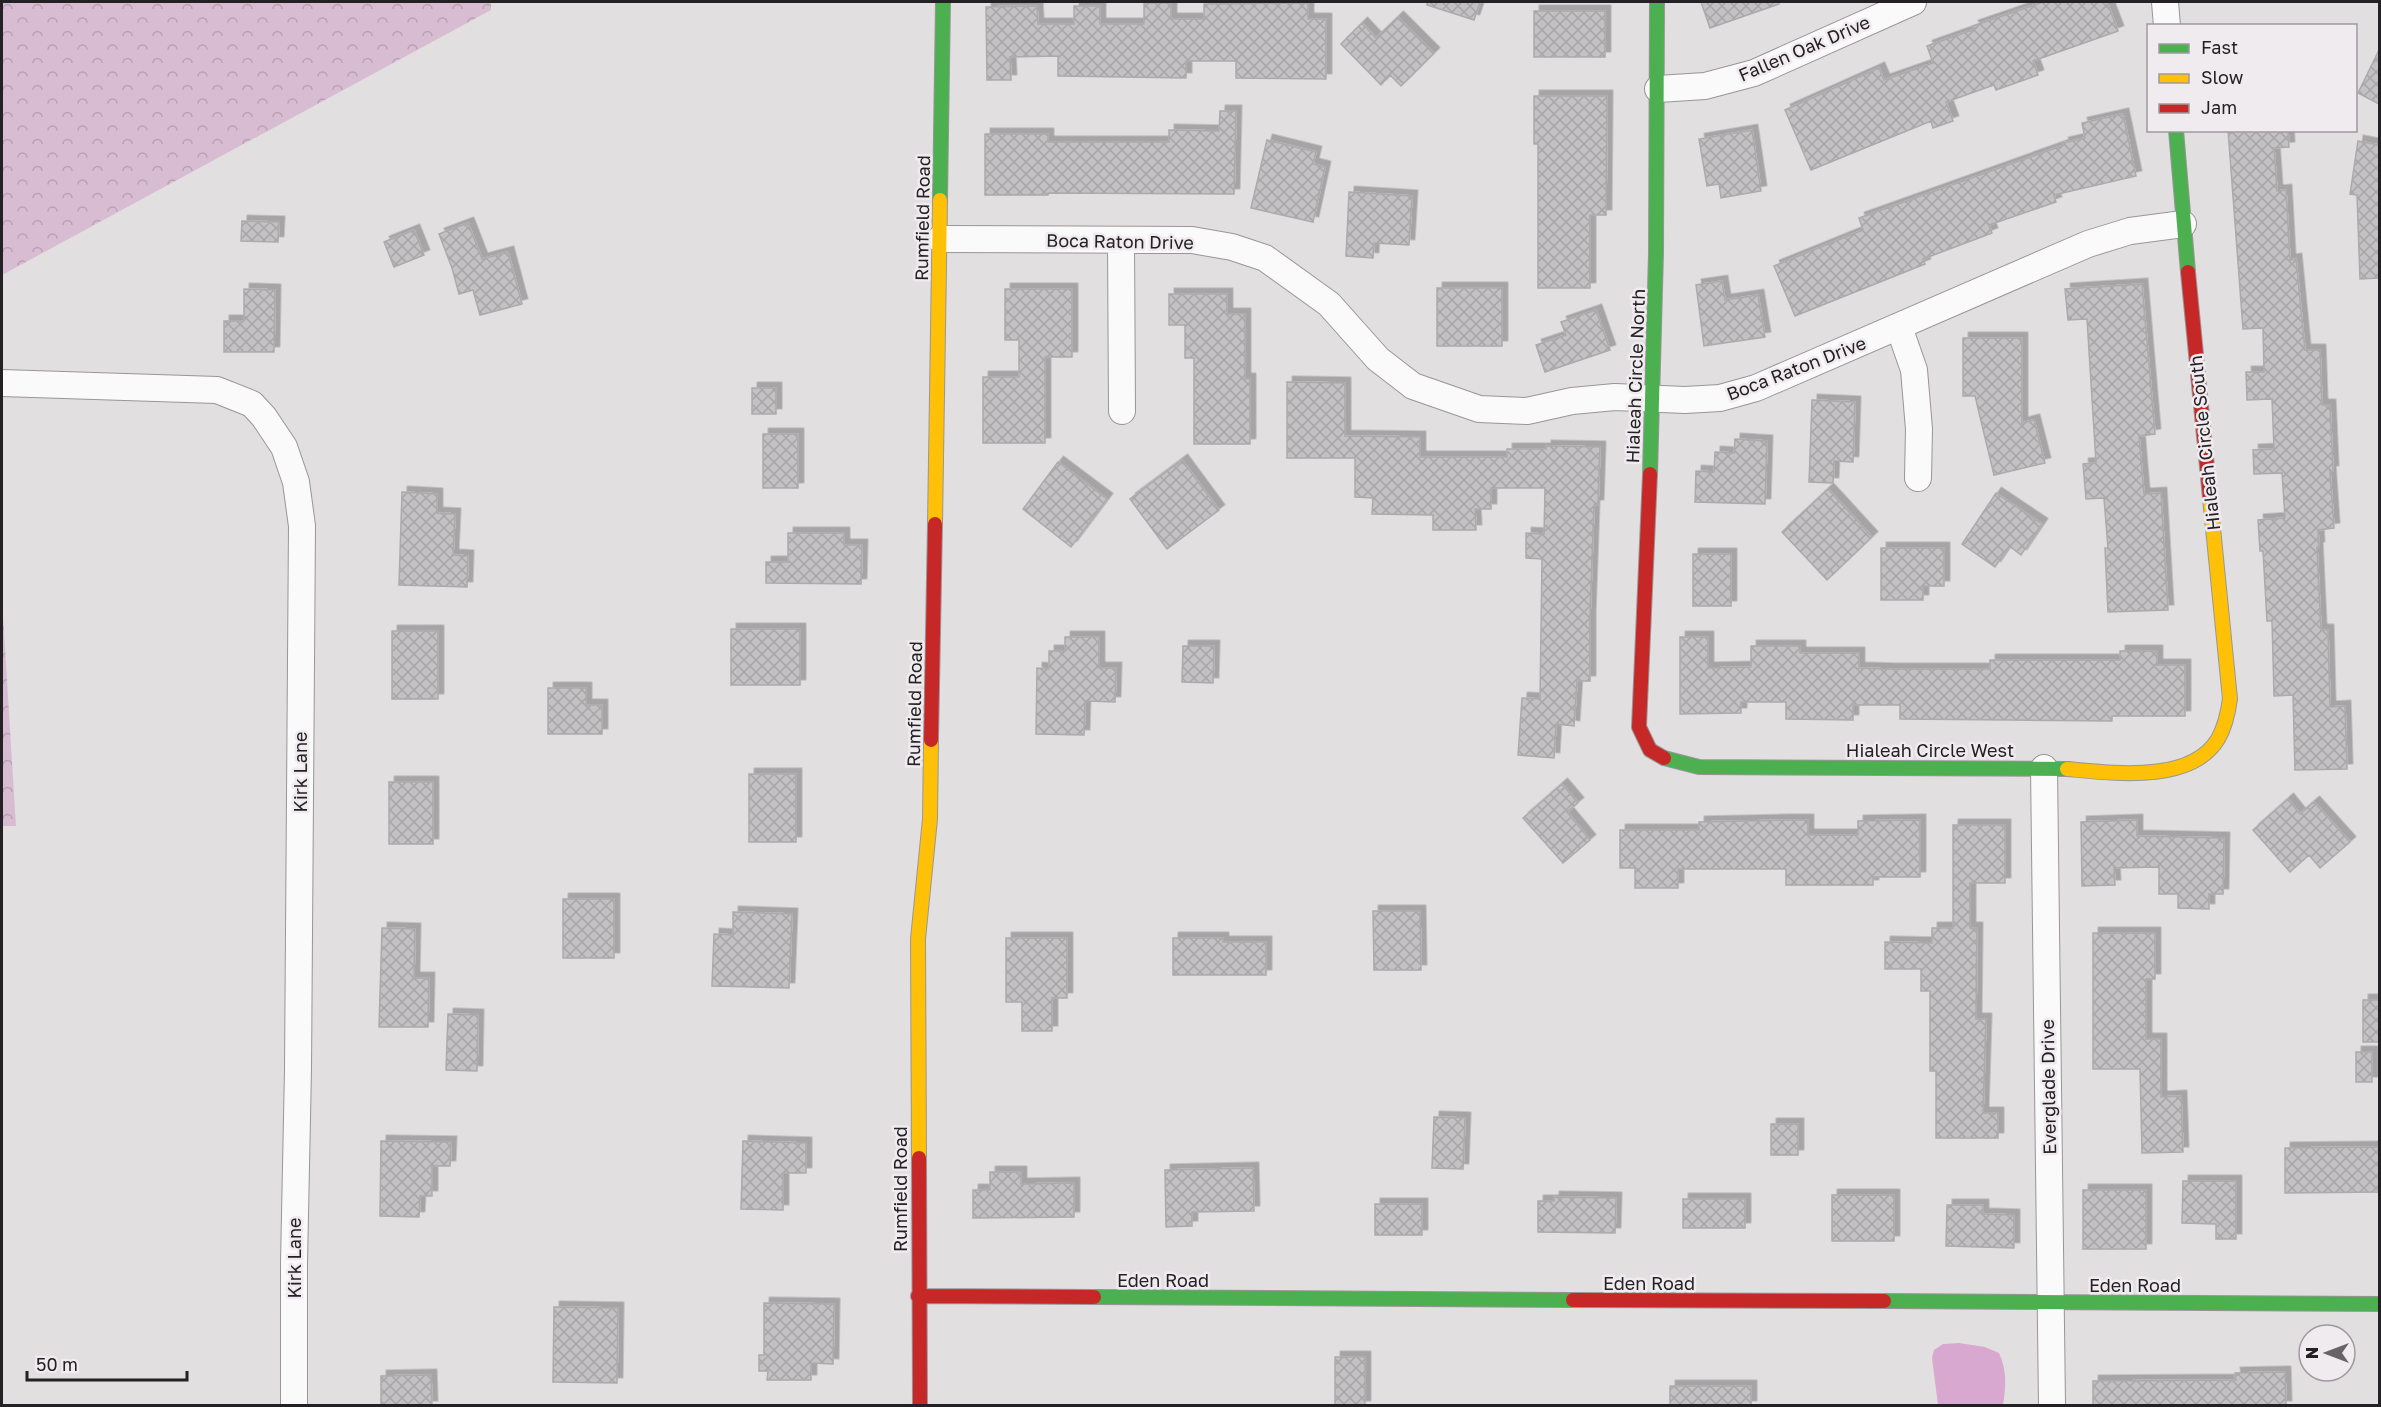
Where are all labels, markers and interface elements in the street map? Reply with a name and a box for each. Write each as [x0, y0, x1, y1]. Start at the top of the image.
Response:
street label: Fallen Oak Drive [1735, 10, 1873, 86]
legend [2147, 24, 2357, 132]
text: Fast [2201, 36, 2238, 58]
text: Slow [2201, 66, 2244, 88]
text: Jam [2201, 96, 2237, 118]
street label: Rumfield Road [910, 155, 934, 281]
street label: Boca Raton Drive [1046, 229, 1194, 253]
street label: Hialeah Circle North [1621, 288, 1649, 464]
street label: Boca Raton Drive [1723, 331, 1869, 405]
street label: Hialeah Circle South [2184, 354, 2224, 532]
street label: Rumfield Road [902, 641, 926, 767]
street label: Kirk Lane [289, 731, 311, 813]
street label: Hialeah Circle West [1846, 739, 2014, 761]
street label: Everglade Drive [2036, 1019, 2060, 1155]
street label: Rumfield Road [889, 1126, 911, 1252]
street label: Kirk Lane [283, 1217, 305, 1299]
street label: Eden Road [1117, 1269, 1209, 1291]
street label: Eden Road [1603, 1272, 1695, 1294]
street label: Eden Road [2089, 1274, 2181, 1296]
north arrow [2297, 1323, 2357, 1383]
scale bar [27, 1344, 188, 1382]
text: N [2302, 1347, 2322, 1359]
text: 50 m [36, 1353, 78, 1375]

